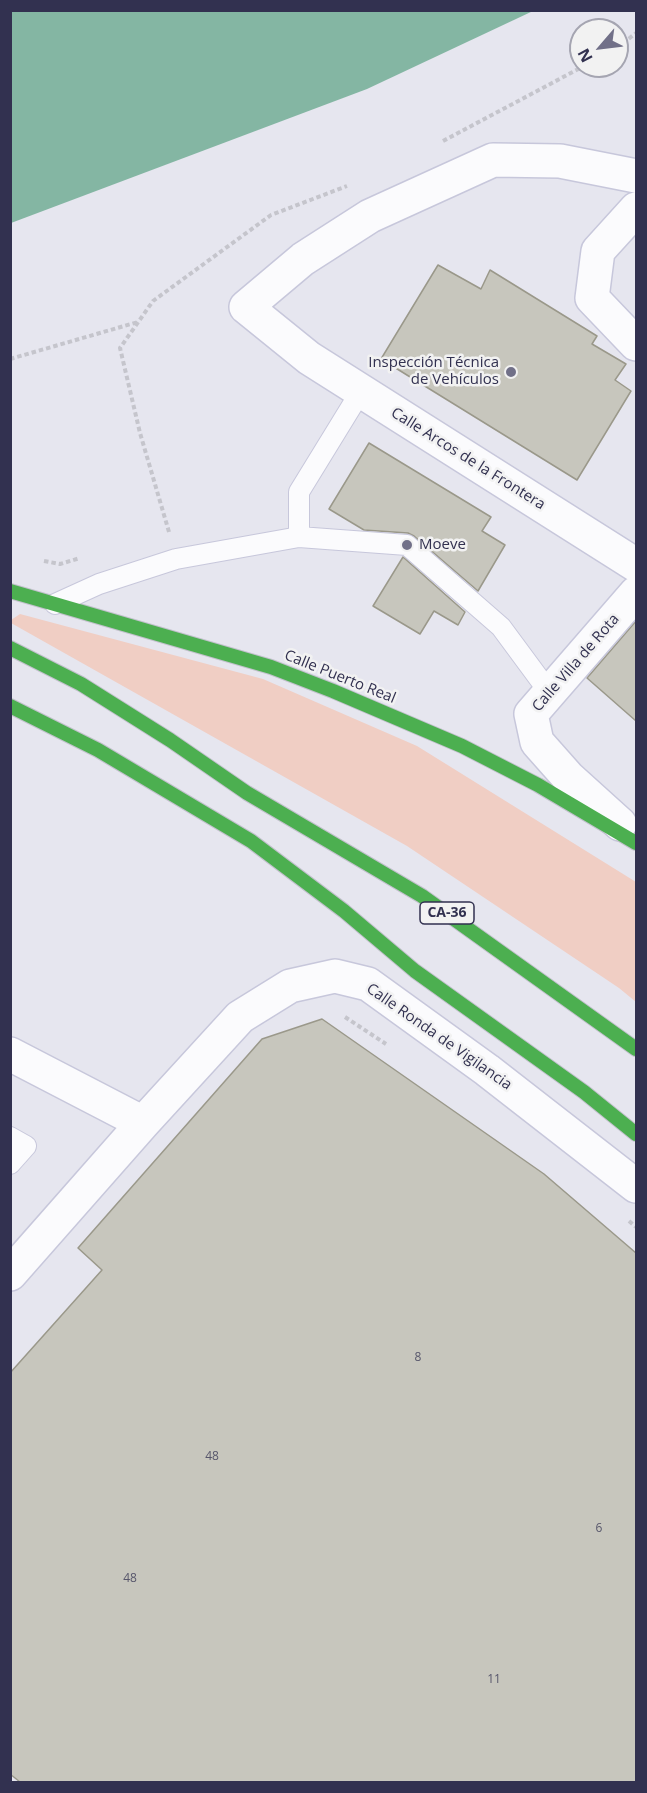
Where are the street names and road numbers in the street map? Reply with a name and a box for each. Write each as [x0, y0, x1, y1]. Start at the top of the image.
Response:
street label: Calle Arcos de la Frontera [388, 404, 548, 514]
street label: Calle Villa de Rota [529, 610, 623, 716]
street label: Calle Puerto Real [282, 646, 398, 708]
road number: CA-36 [420, 902, 474, 924]
street label: Calle Ronda de Vigilancia [363, 980, 515, 1094]

